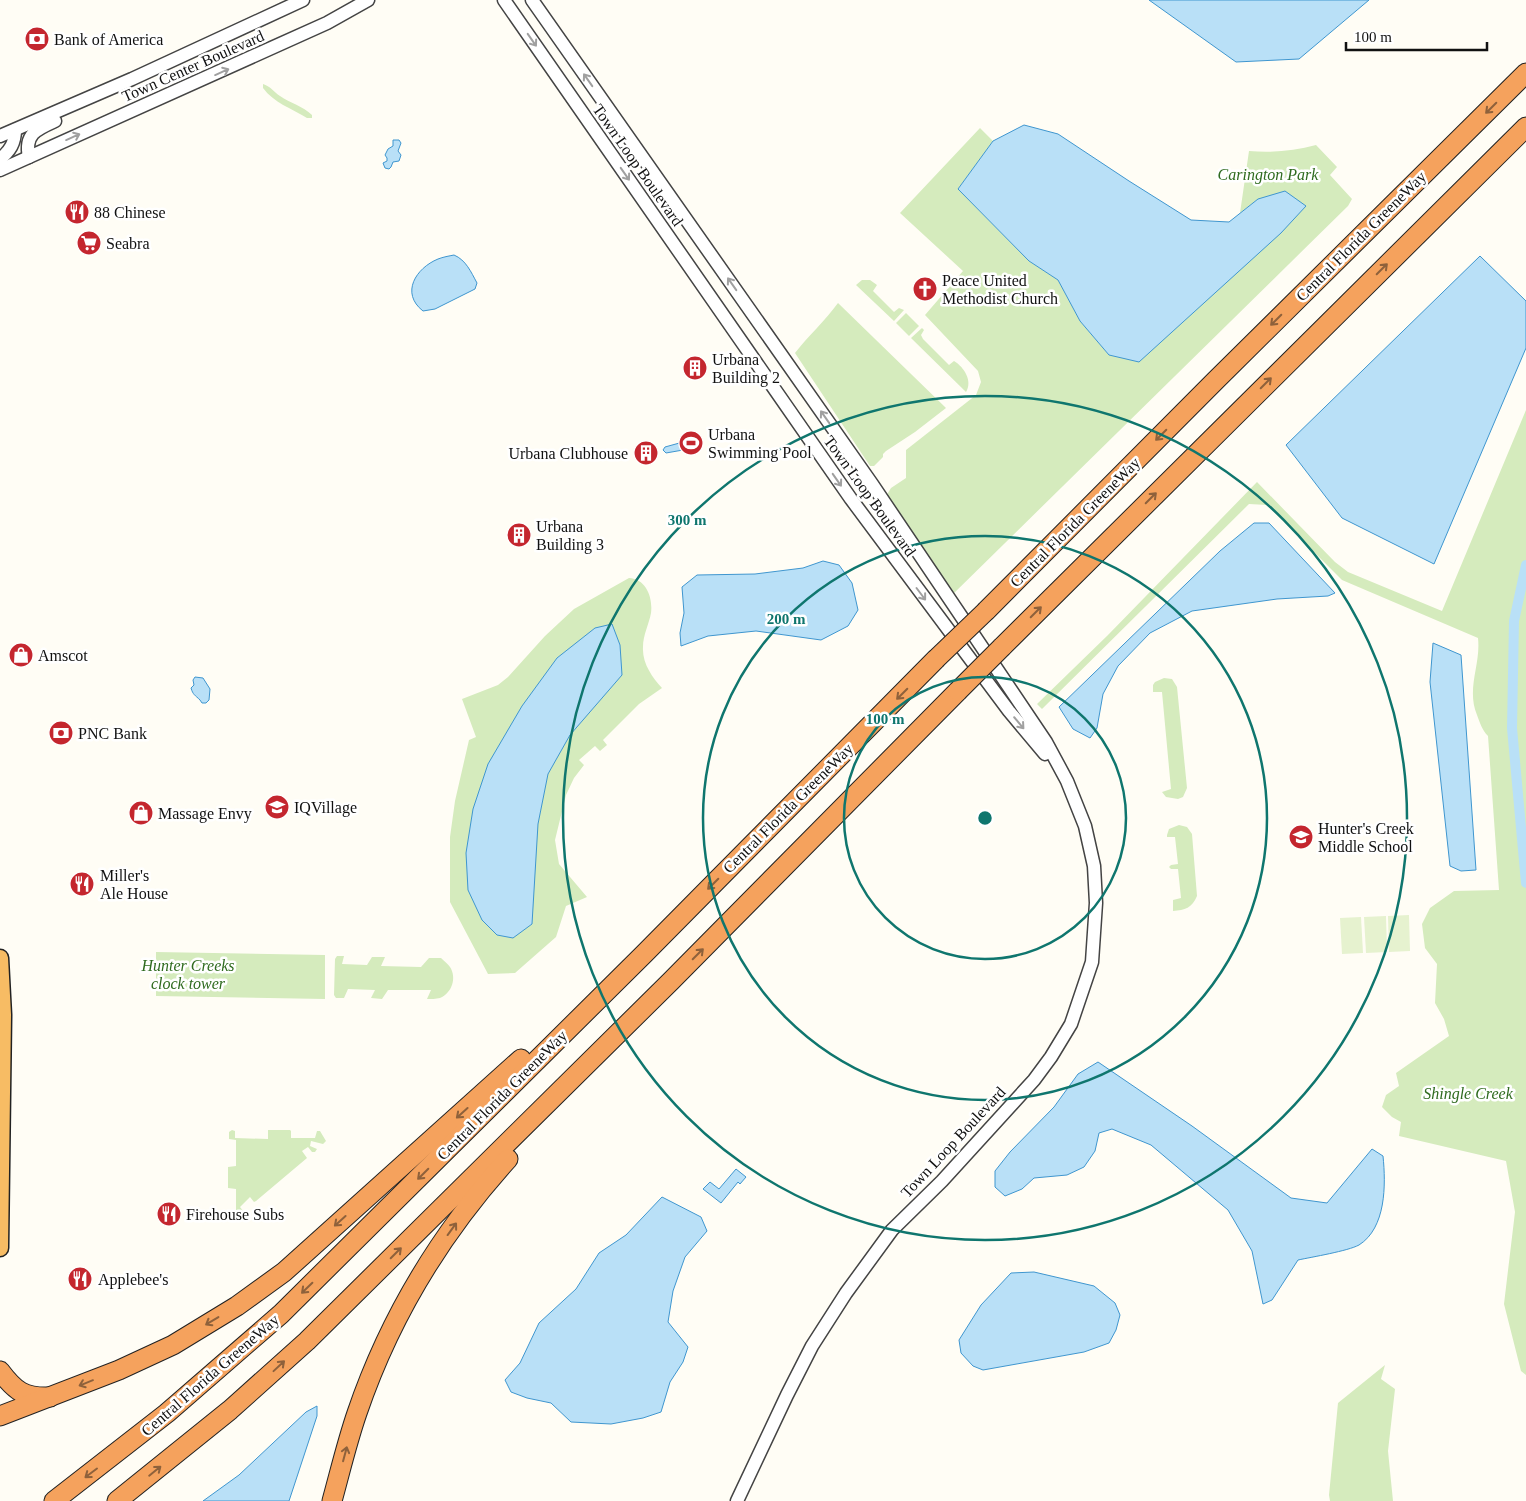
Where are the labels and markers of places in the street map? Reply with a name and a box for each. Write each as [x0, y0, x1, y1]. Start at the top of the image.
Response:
bank icon: Bank of America [24, 26, 50, 52]
place label: Bank of America [54, 31, 163, 48]
restaurant icon: 88 Chinese [64, 199, 90, 225]
place label: 88 Chinese [94, 204, 166, 221]
supermarket icon: Seabra [76, 230, 102, 256]
place label: Seabra [106, 235, 150, 252]
place label: Peace United Methodist Church [942, 272, 1058, 307]
church icon: Peace United Methodist Church [912, 276, 938, 302]
place label: Urbana Building 2 [712, 351, 780, 387]
building icon: Urbana Building 2 [682, 355, 708, 381]
place label: Urbana Swimming Pool [708, 426, 812, 462]
sports icon: Urbana Swimming Pool [678, 430, 704, 456]
building icon: Urbana Clubhouse [633, 440, 659, 466]
place label: Urbana Clubhouse [508, 445, 628, 462]
place label: Urbana Building 3 [536, 518, 604, 554]
building icon: Urbana Building 3 [506, 522, 532, 548]
shop icon: Amscot [8, 642, 34, 668]
place label: Amscot [38, 647, 88, 664]
bank icon: PNC Bank [48, 720, 74, 746]
place label: PNC Bank [78, 725, 147, 742]
school or university icon: IQVillage [264, 794, 290, 820]
place label: IQVillage [294, 799, 357, 817]
shop icon: Massage Envy [128, 800, 154, 826]
place label: Massage Envy [158, 805, 252, 823]
centre of rings [976, 809, 994, 827]
place label: Hunter's Creek Middle School [1318, 820, 1414, 855]
school or university icon: Hunter's Creek Middle School [1288, 824, 1314, 850]
place label: Miller's Ale House [100, 867, 168, 902]
restaurant icon: Miller's Ale House [69, 871, 95, 897]
restaurant icon: Firehouse Subs [156, 1201, 182, 1227]
place label: Firehouse Subs [186, 1206, 284, 1223]
restaurant icon: Applebee's [67, 1266, 93, 1292]
place label: Applebee's [98, 1271, 168, 1289]

